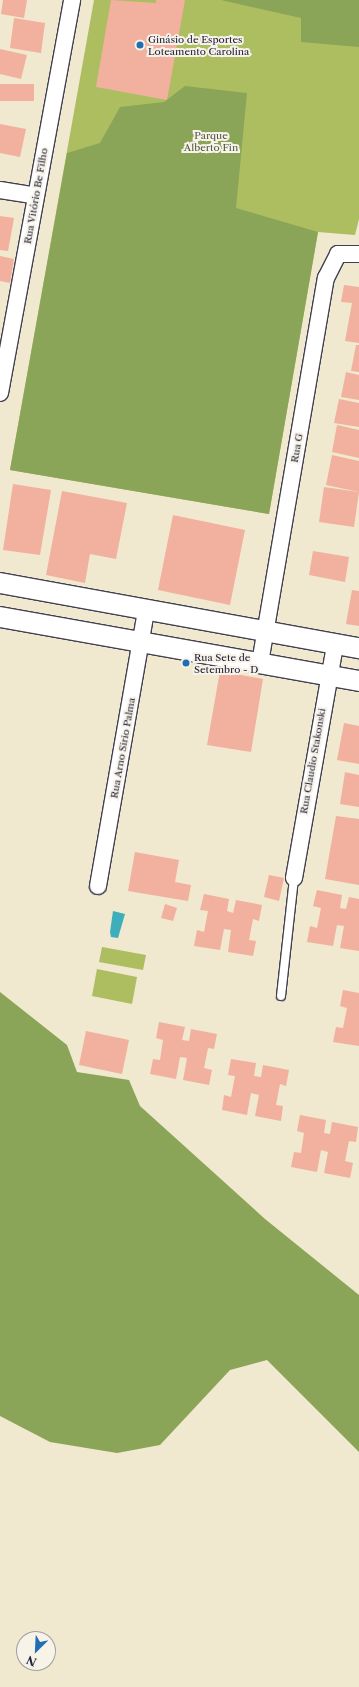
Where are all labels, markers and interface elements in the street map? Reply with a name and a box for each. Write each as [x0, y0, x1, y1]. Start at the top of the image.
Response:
place label: Ginásio de Esportes Loteamento Carolina [148, 33, 249, 56]
marker: Ginásio de Esportes Loteamento Carolina [135, 40, 145, 50]
park label: Parque Alberto Fin [184, 129, 238, 152]
street label: Rua Vitório Be Filho [22, 147, 50, 245]
street label: Rua G [289, 432, 305, 464]
place label: Rua Sete de Setembro - D [194, 651, 258, 674]
marker: Rua Sete de Setembro - D [181, 658, 191, 668]
street label: Rua Arno Sirio Palma [108, 697, 138, 799]
street label: Rua Claudio Stakonski [298, 707, 328, 815]
north arrow [16, 1631, 56, 1671]
text: N [24, 1653, 39, 1669]

